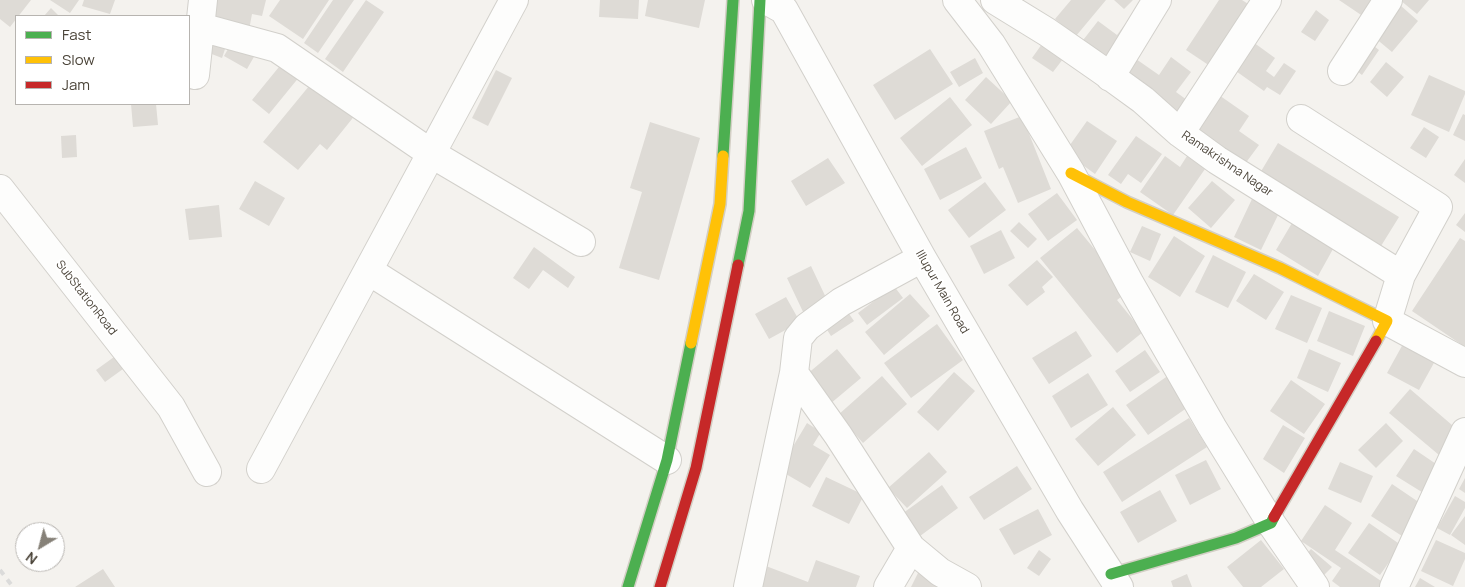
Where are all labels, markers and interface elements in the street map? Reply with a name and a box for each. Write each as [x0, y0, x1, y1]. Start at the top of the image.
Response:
legend [15, 15, 190, 105]
text: Fast [62, 24, 91, 45]
text: Slow [62, 49, 95, 70]
text: Jam [62, 74, 90, 95]
street label: Ramakrishna Nagar [1179, 128, 1275, 200]
street label: Illupur Main Road [912, 248, 972, 336]
street label: SubStationRoad [52, 258, 120, 338]
north arrow [15, 522, 65, 572]
text: N [22, 548, 41, 569]

